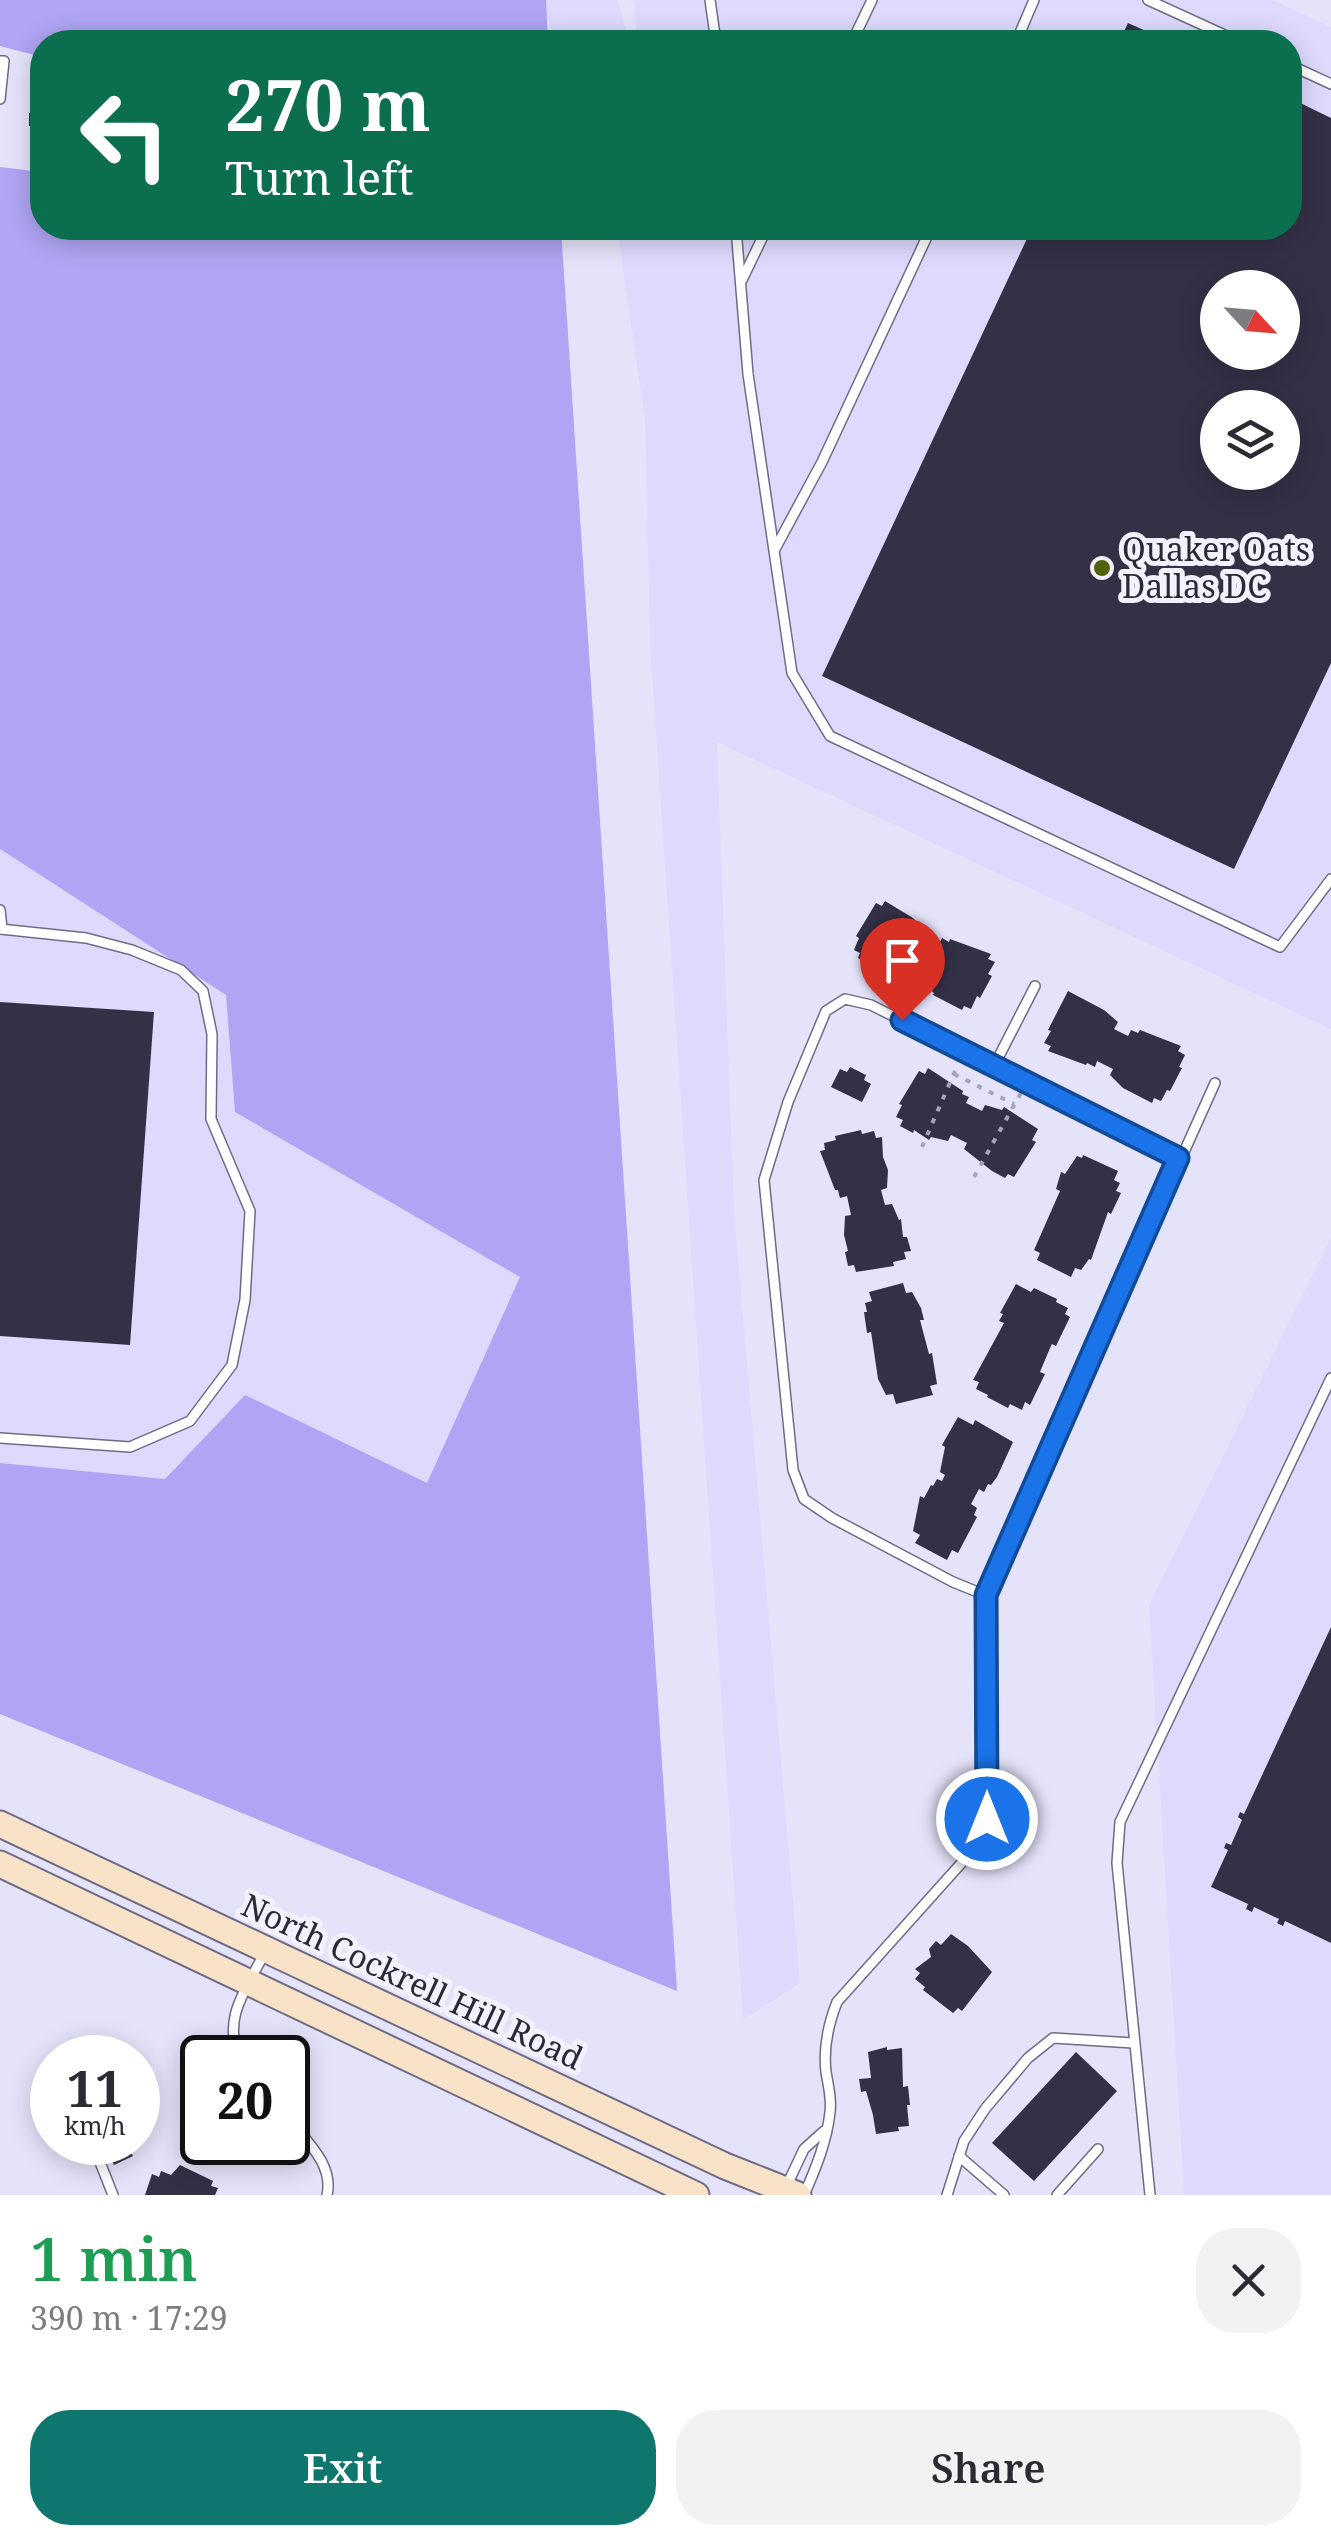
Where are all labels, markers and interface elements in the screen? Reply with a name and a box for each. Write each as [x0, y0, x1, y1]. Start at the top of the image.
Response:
text: 270 m [225, 56, 431, 152]
icon: left [60, 70, 190, 200]
text: Turn left [225, 147, 414, 208]
north arrow [1200, 270, 1300, 370]
map controls [1200, 270, 1300, 490]
button: layers [1200, 390, 1300, 490]
place label: Quaker Oats Dallas DC [1122, 527, 1310, 607]
marker: Quaker Oats Dallas DC [1091, 557, 1113, 579]
pin [860, 918, 945, 1021]
icon: arrive [875, 933, 930, 988]
position arrow [935, 1767, 1039, 1871]
street label: North Cockrell Hill Road [235, 1883, 590, 2079]
speed limit sign: 20 [180, 2035, 310, 2165]
text: 11 [67, 2054, 123, 2122]
text: km/h [64, 2108, 126, 2142]
text: 1 min [30, 2217, 198, 2299]
button: close [1196, 2228, 1301, 2333]
text: 390 m · 17:29 [30, 2296, 228, 2339]
button: Exit [30, 2410, 656, 2525]
button: Share [676, 2410, 1301, 2525]

